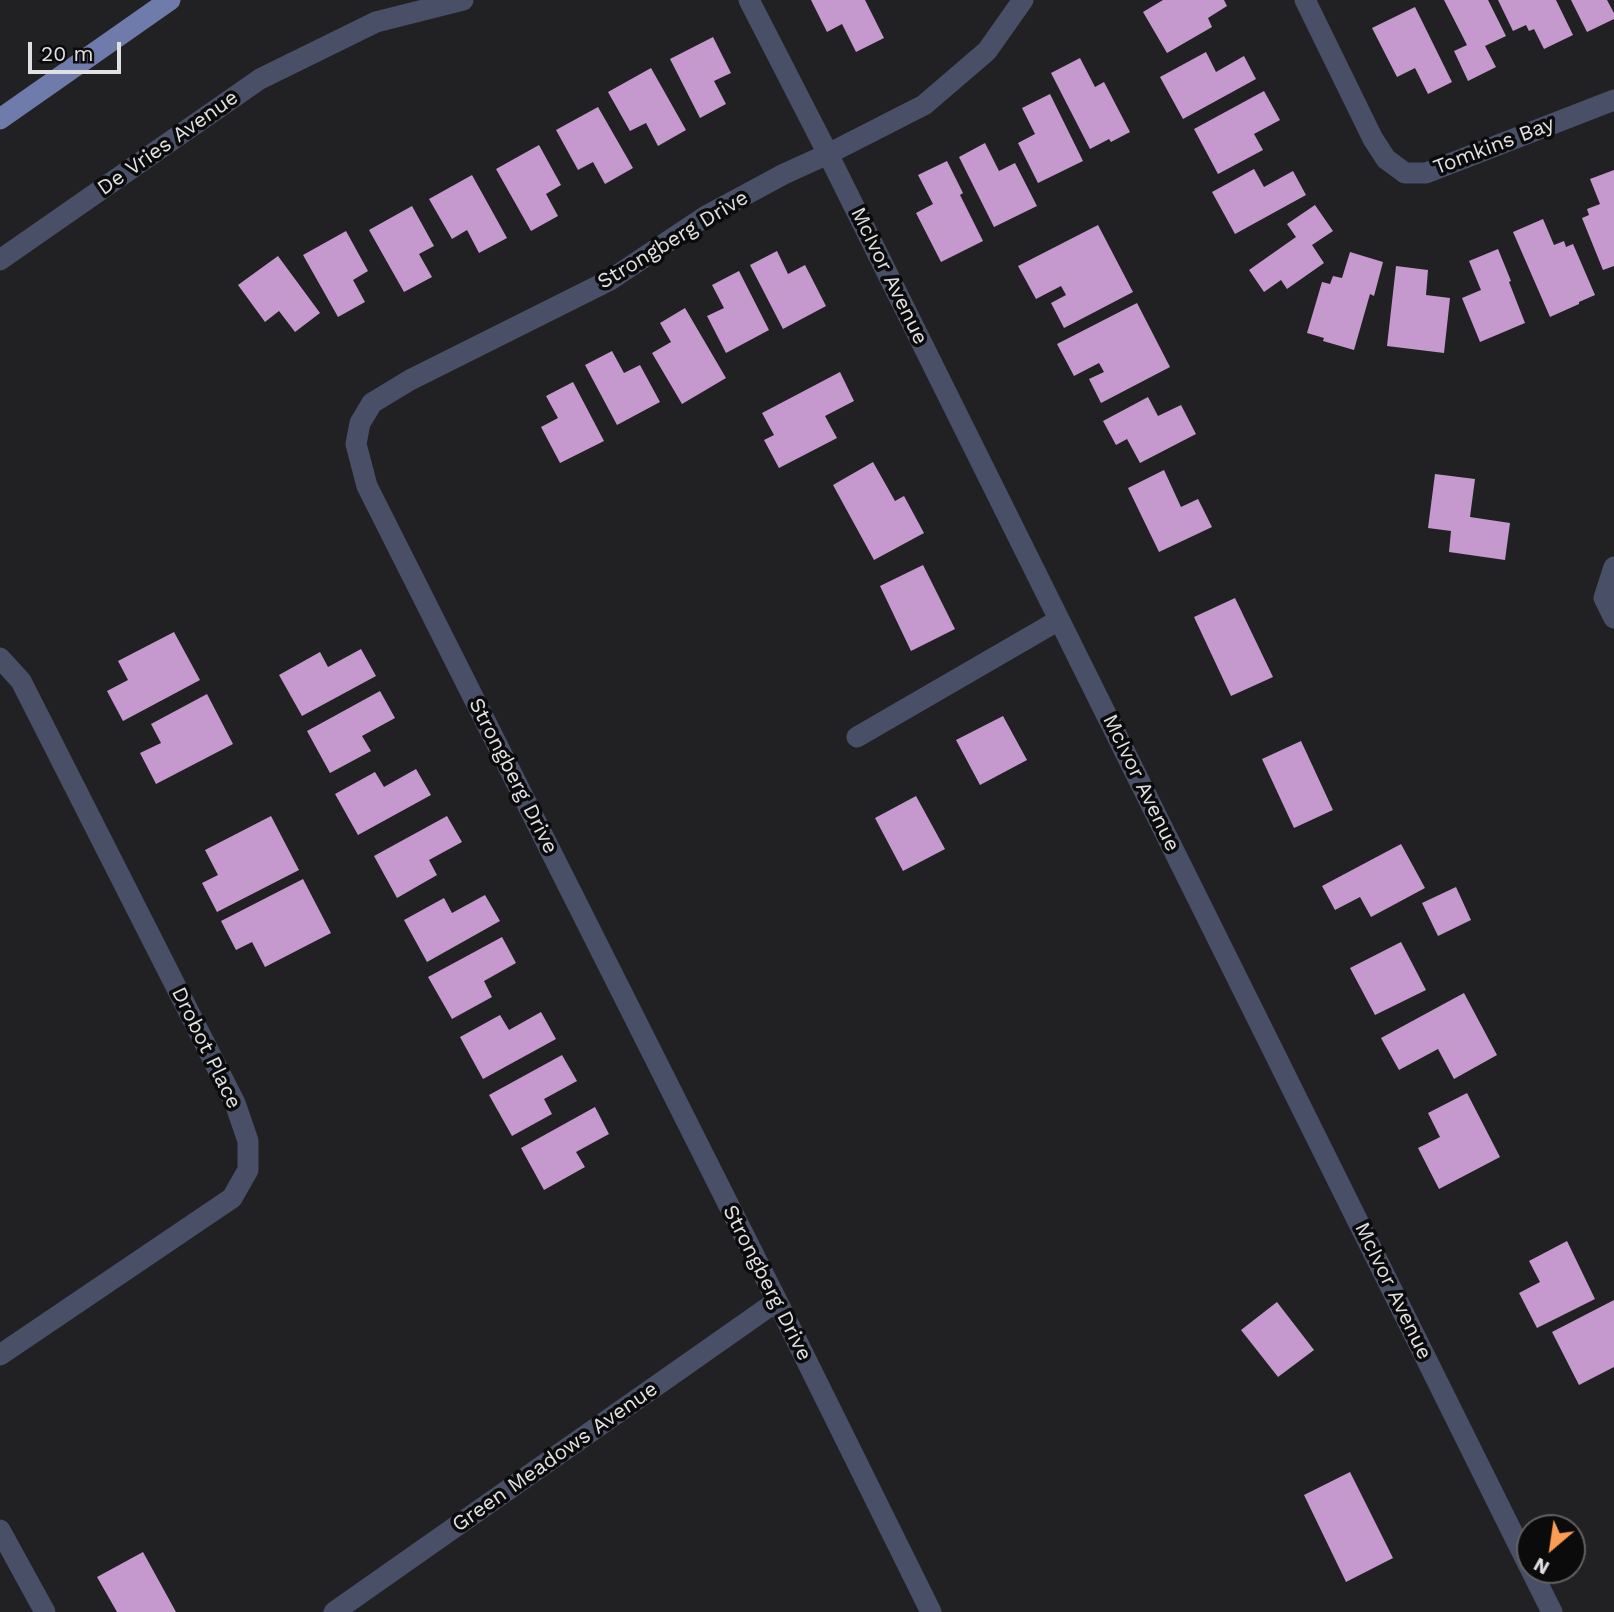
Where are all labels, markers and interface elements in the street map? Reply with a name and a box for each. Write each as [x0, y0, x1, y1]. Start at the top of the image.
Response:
scale bar [32, 28, 124, 72]
text: 20 m [41, 41, 93, 66]
street label: De Vries Avenue [93, 85, 243, 201]
street label: Tomkins Bay [1430, 111, 1558, 181]
street label: Strongberg Drive [593, 185, 753, 295]
street label: McIvor Avenue [845, 203, 933, 349]
street label: Strongberg Drive [463, 694, 563, 858]
street label: McIvor Avenue [1097, 710, 1185, 856]
street label: Drobot Place [166, 983, 246, 1113]
street label: Strongberg Drive [717, 1201, 817, 1365]
street label: McIvor Avenue [1349, 1218, 1437, 1364]
street label: Green Meadows Avenue [447, 1376, 663, 1538]
north arrow [1516, 1514, 1586, 1584]
text: N [1530, 1553, 1553, 1580]

